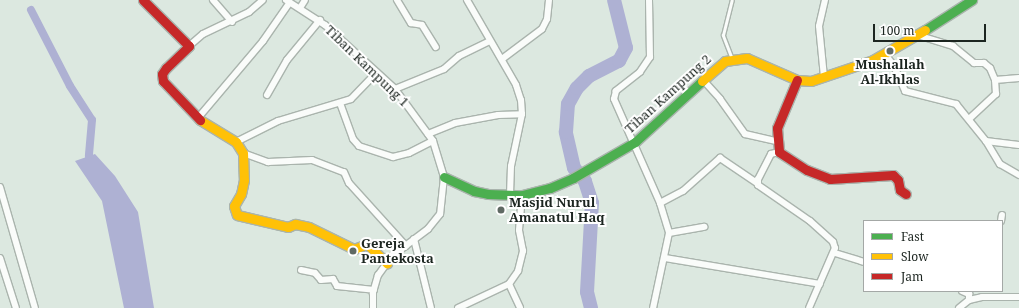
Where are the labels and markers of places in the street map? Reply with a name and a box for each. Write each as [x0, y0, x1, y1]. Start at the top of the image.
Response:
marker: Mushallah Al-Ikhlas [885, 46, 895, 56]
place label: Mushallah Al-Ikhlas [855, 57, 925, 88]
place label: Masjid Nurul Amanatul Haq [509, 195, 605, 226]
marker: Masjid Nurul Amanatul Haq [496, 205, 506, 215]
place label: Gereja Pantekosta [361, 236, 434, 267]
marker: Gereja Pantekosta [348, 246, 358, 256]

